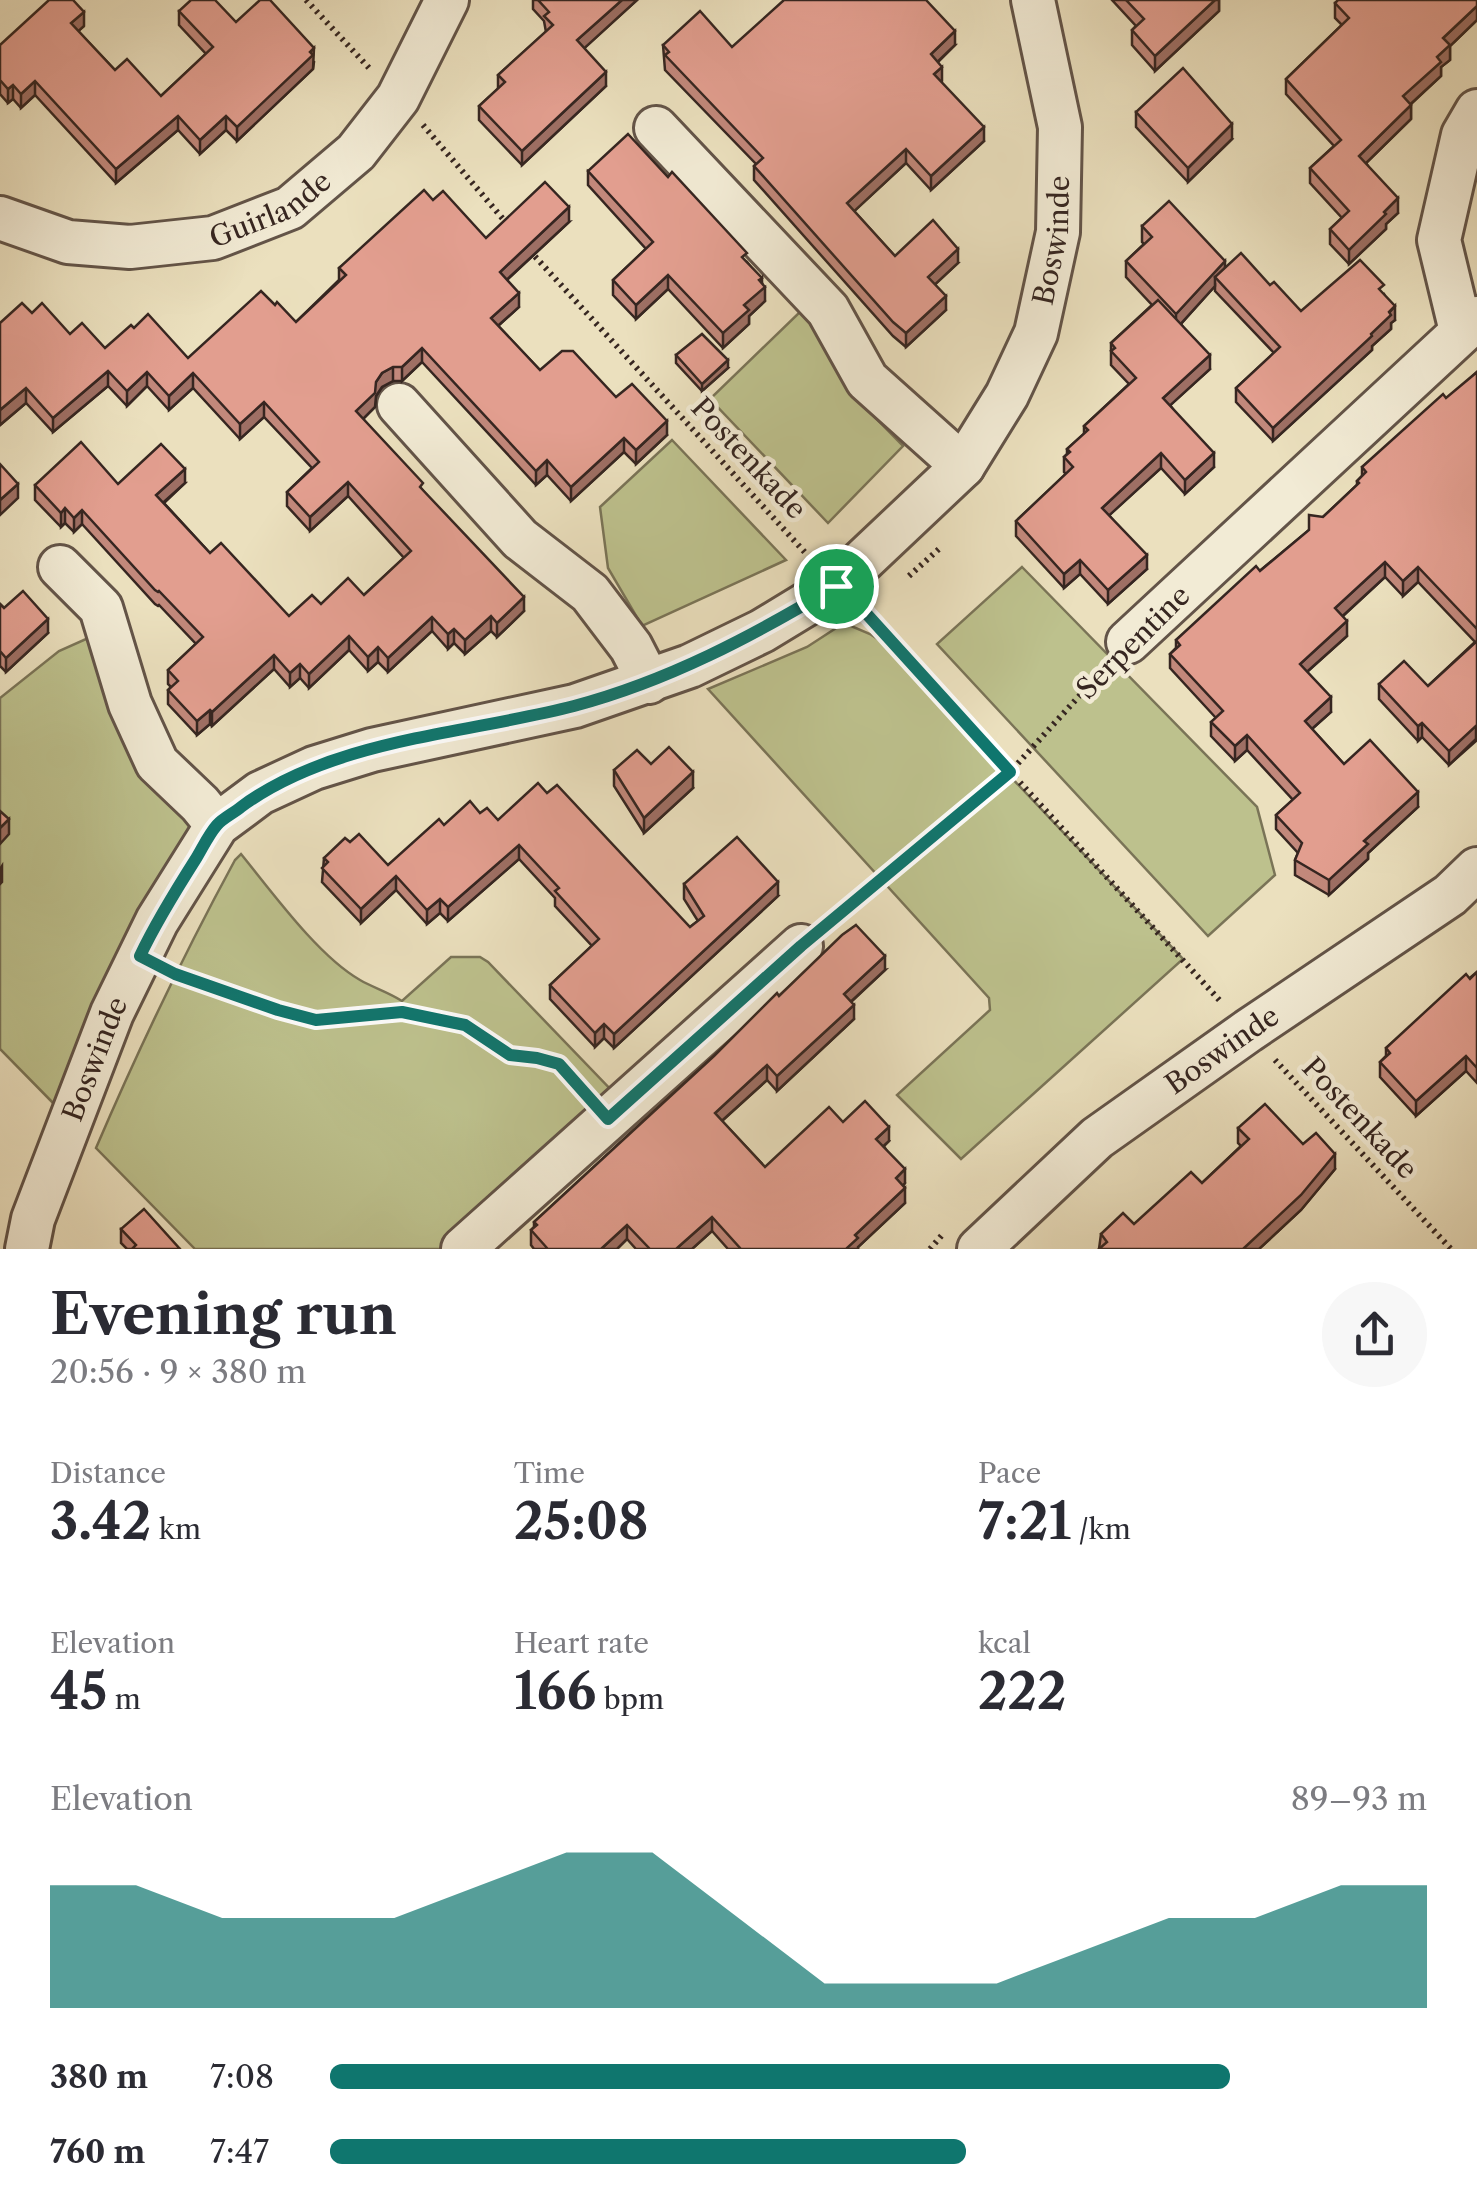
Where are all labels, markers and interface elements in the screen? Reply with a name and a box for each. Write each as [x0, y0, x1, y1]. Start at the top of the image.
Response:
street label: Guirlande [204, 164, 338, 255]
street label: Boswinde [1026, 175, 1076, 308]
street label: Postenkade [684, 390, 814, 526]
pin [794, 544, 879, 629]
icon: arrive [809, 559, 864, 614]
street label: Serpentine [1069, 578, 1197, 706]
street label: Boswinde [55, 991, 134, 1126]
street label: Boswinde [1159, 998, 1285, 1101]
street label: Postenkade [1295, 1050, 1425, 1186]
text: Evening run [50, 1281, 397, 1348]
button: share [1322, 1282, 1427, 1387]
text: 20:56 · 9 × 380 m [50, 1352, 306, 1391]
text: Distance [50, 1456, 166, 1490]
text: Time [514, 1456, 585, 1490]
text: Pace [978, 1456, 1041, 1490]
text: 3.42 [50, 1490, 151, 1552]
text: 25:08 [514, 1490, 649, 1552]
text: 7:21 [978, 1490, 1071, 1552]
text: km [151, 1512, 201, 1546]
text: /km [1071, 1512, 1131, 1546]
text: Elevation [50, 1626, 175, 1660]
text: Heart rate [514, 1626, 649, 1660]
text: kcal [978, 1626, 1031, 1660]
text: 45 [50, 1660, 107, 1722]
text: 166 [514, 1660, 596, 1722]
text: 222 [978, 1660, 1067, 1722]
text: m [107, 1682, 141, 1716]
text: bpm [596, 1682, 664, 1716]
text: Elevation [50, 1779, 193, 1818]
text: 89–93 m [1291, 1779, 1427, 1818]
text: 380 m [50, 2057, 148, 2096]
text: 7:08 [210, 2057, 274, 2096]
text: 760 m [50, 2132, 145, 2171]
text: 7:47 [210, 2132, 269, 2171]

